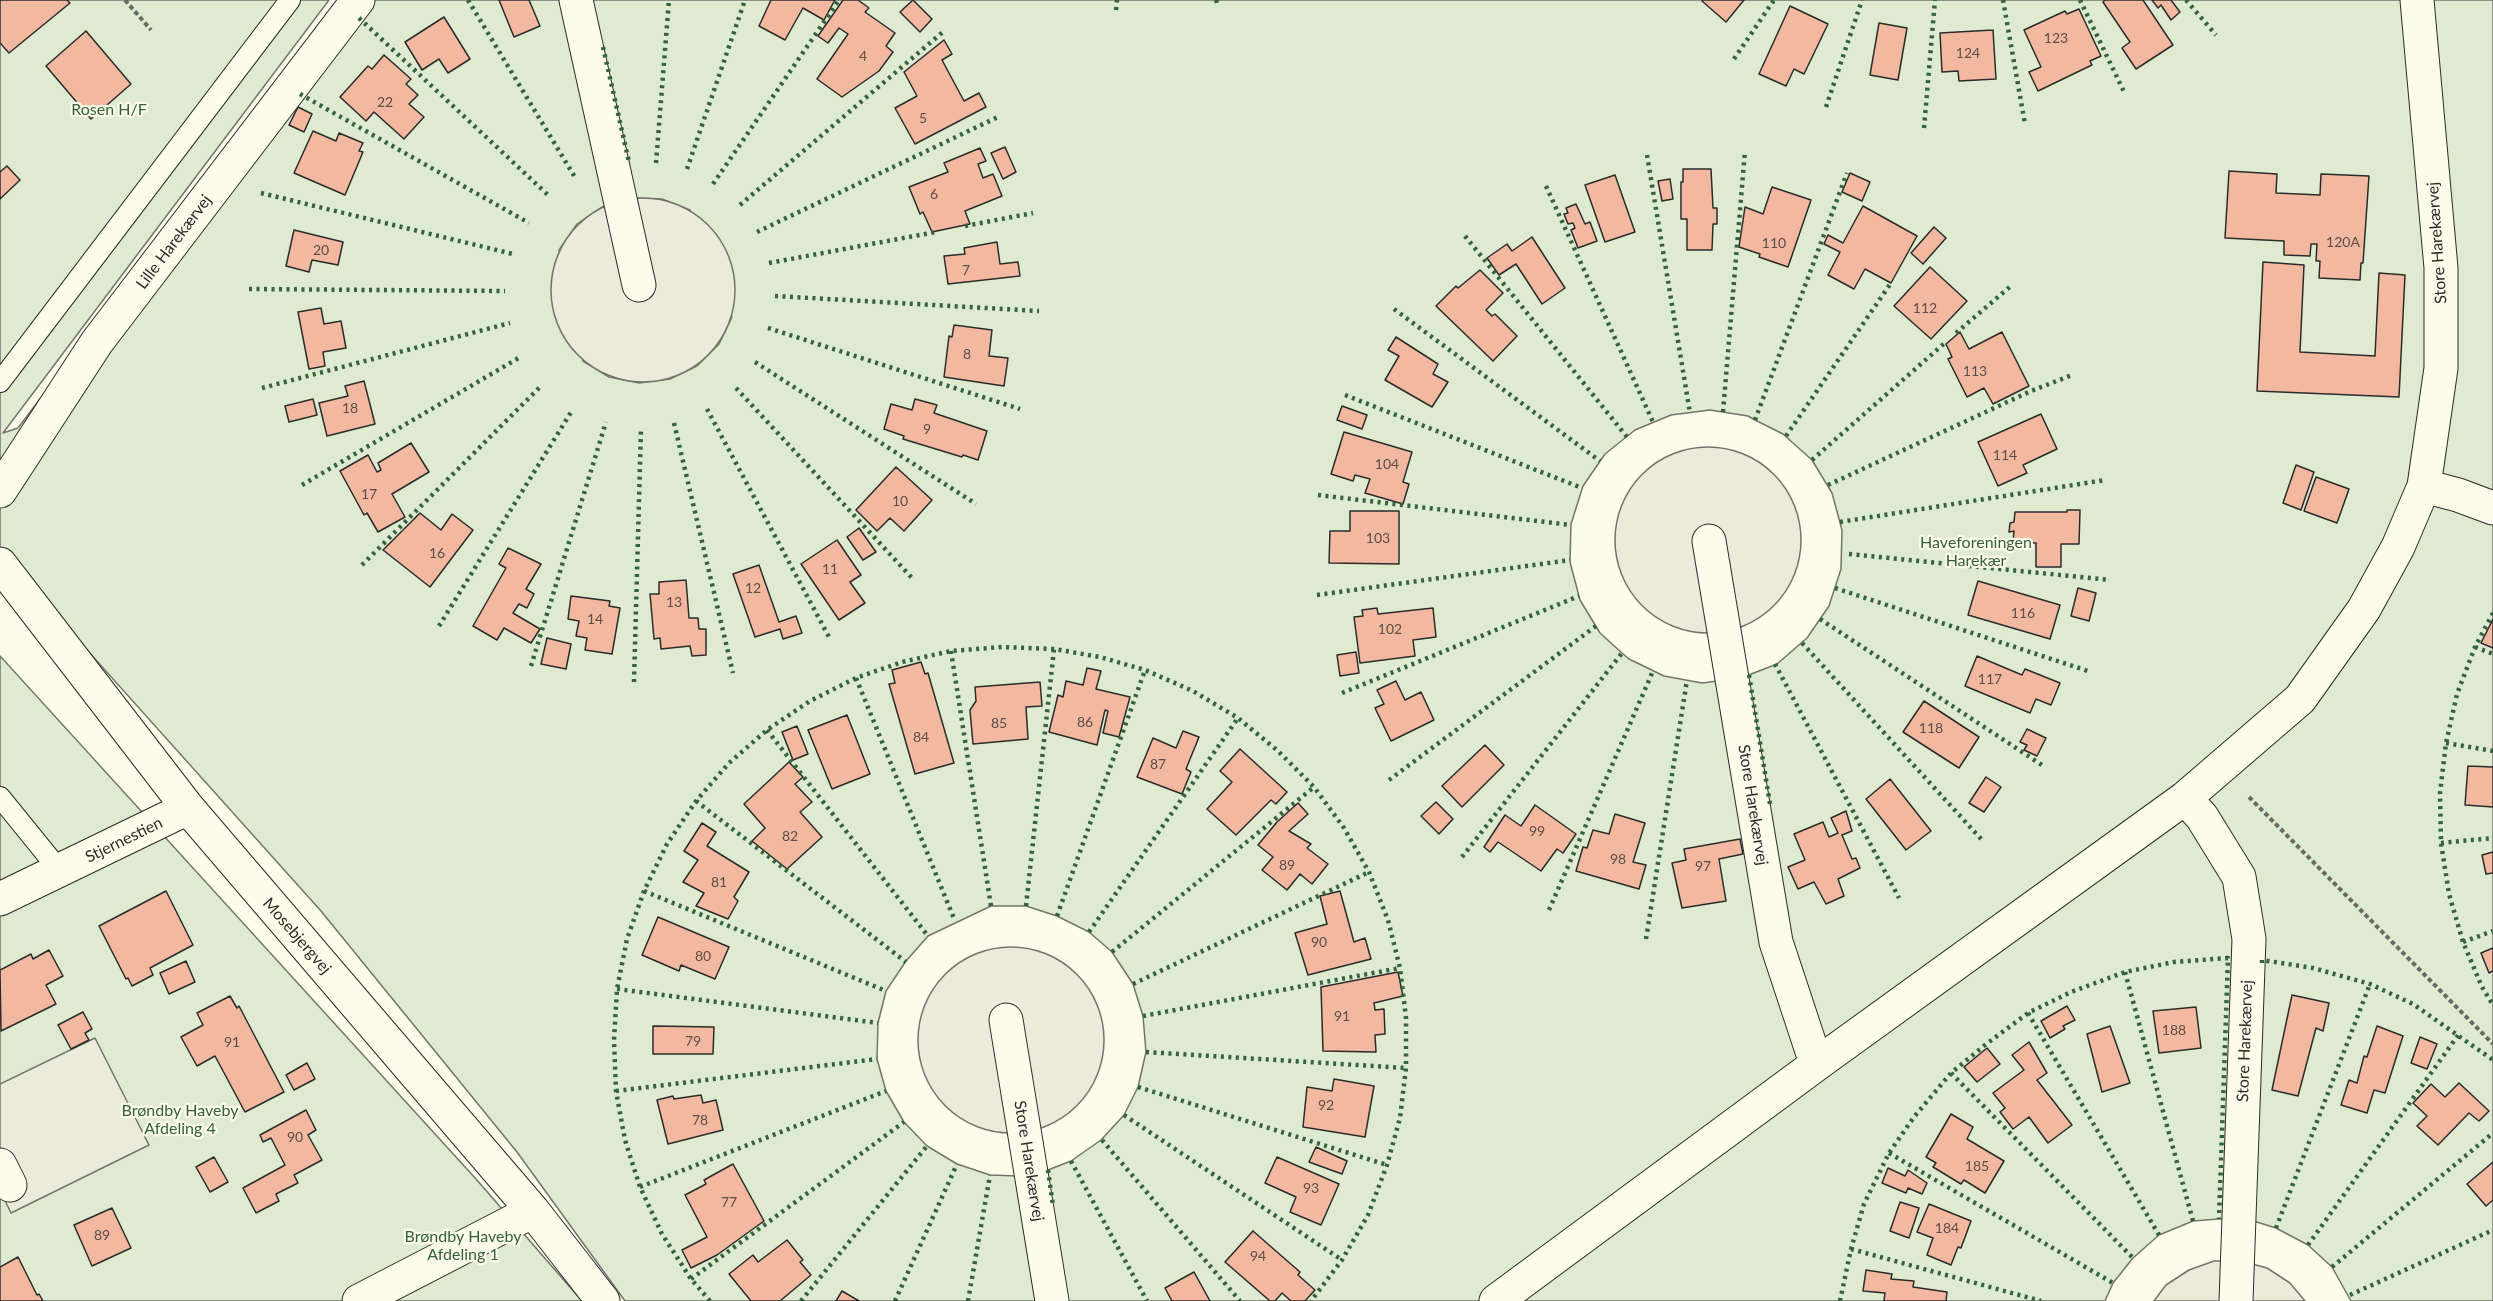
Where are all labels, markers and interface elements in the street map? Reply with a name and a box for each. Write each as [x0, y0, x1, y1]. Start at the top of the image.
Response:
house number: 123 [2044, 30, 2068, 46]
house number: 124 [1956, 45, 1980, 61]
house number: 4 [859, 48, 867, 64]
house number: 22 [377, 94, 393, 110]
park label: Rosen H/F [71, 100, 147, 120]
house number: 5 [919, 110, 927, 126]
street label: Store Harekærvej [2423, 181, 2451, 305]
house number: 6 [930, 186, 938, 202]
street label: Lille Harekærvej [132, 191, 216, 293]
house number: 120A [2326, 234, 2360, 250]
house number: 110 [1762, 235, 1786, 251]
house number: 20 [313, 242, 329, 258]
house number: 7 [962, 262, 970, 278]
house number: 112 [1913, 300, 1937, 316]
house number: 8 [963, 346, 971, 362]
house number: 113 [1963, 363, 1987, 379]
house number: 18 [342, 400, 358, 416]
house number: 9 [923, 421, 931, 437]
house number: 114 [1993, 447, 2017, 463]
house number: 104 [1375, 456, 1399, 472]
house number: 17 [361, 486, 377, 502]
house number: 10 [892, 493, 908, 509]
house number: 103 [1366, 530, 1390, 546]
park label: Haveforeningen Harekær [1920, 533, 2032, 571]
house number: 16 [429, 545, 445, 561]
house number: 11 [822, 561, 838, 577]
house number: 12 [745, 580, 761, 596]
house number: 13 [666, 594, 682, 610]
house number: 116 [2011, 605, 2035, 621]
house number: 14 [587, 611, 603, 627]
house number: 102 [1378, 621, 1402, 637]
house number: 117 [1978, 671, 2002, 687]
house number: 86 [1077, 714, 1093, 730]
house number: 85 [991, 715, 1007, 731]
house number: 118 [1919, 720, 1943, 736]
house number: 84 [913, 729, 929, 745]
street label: Store Harekærvej [1734, 743, 1772, 867]
house number: 87 [1150, 756, 1166, 772]
street label: Stjernestien [82, 813, 166, 867]
house number: 99 [1529, 823, 1545, 839]
house number: 82 [782, 828, 798, 844]
house number: 98 [1610, 851, 1626, 867]
house number: 89 [1279, 857, 1295, 873]
house number: 97 [1695, 858, 1711, 874]
house number: 81 [711, 874, 727, 890]
street label: Mosebjergvej [259, 894, 335, 978]
house number: 90 [1311, 934, 1327, 950]
house number: 80 [695, 948, 711, 964]
street label: Store Harekærvej [2233, 980, 2257, 1102]
house number: 91 [1334, 1008, 1350, 1024]
house number: 188 [2162, 1022, 2186, 1038]
house number: 79 [685, 1033, 701, 1049]
house number: 91 [224, 1034, 240, 1050]
house number: 92 [1318, 1097, 1334, 1113]
street label: Store Harekærvej [1010, 1099, 1048, 1223]
park label: Brøndby Haveby Afdeling 4 [122, 1101, 238, 1139]
house number: 78 [692, 1112, 708, 1128]
house number: 90 [287, 1129, 303, 1145]
house number: 185 [1965, 1158, 1989, 1174]
house number: 93 [1303, 1180, 1319, 1196]
house number: 77 [721, 1194, 737, 1210]
house number: 184 [1935, 1220, 1959, 1236]
house number: 89 [94, 1227, 110, 1243]
park label: Brøndby Haveby Afdeling 1 [405, 1227, 521, 1265]
house number: 94 [1250, 1248, 1266, 1264]

